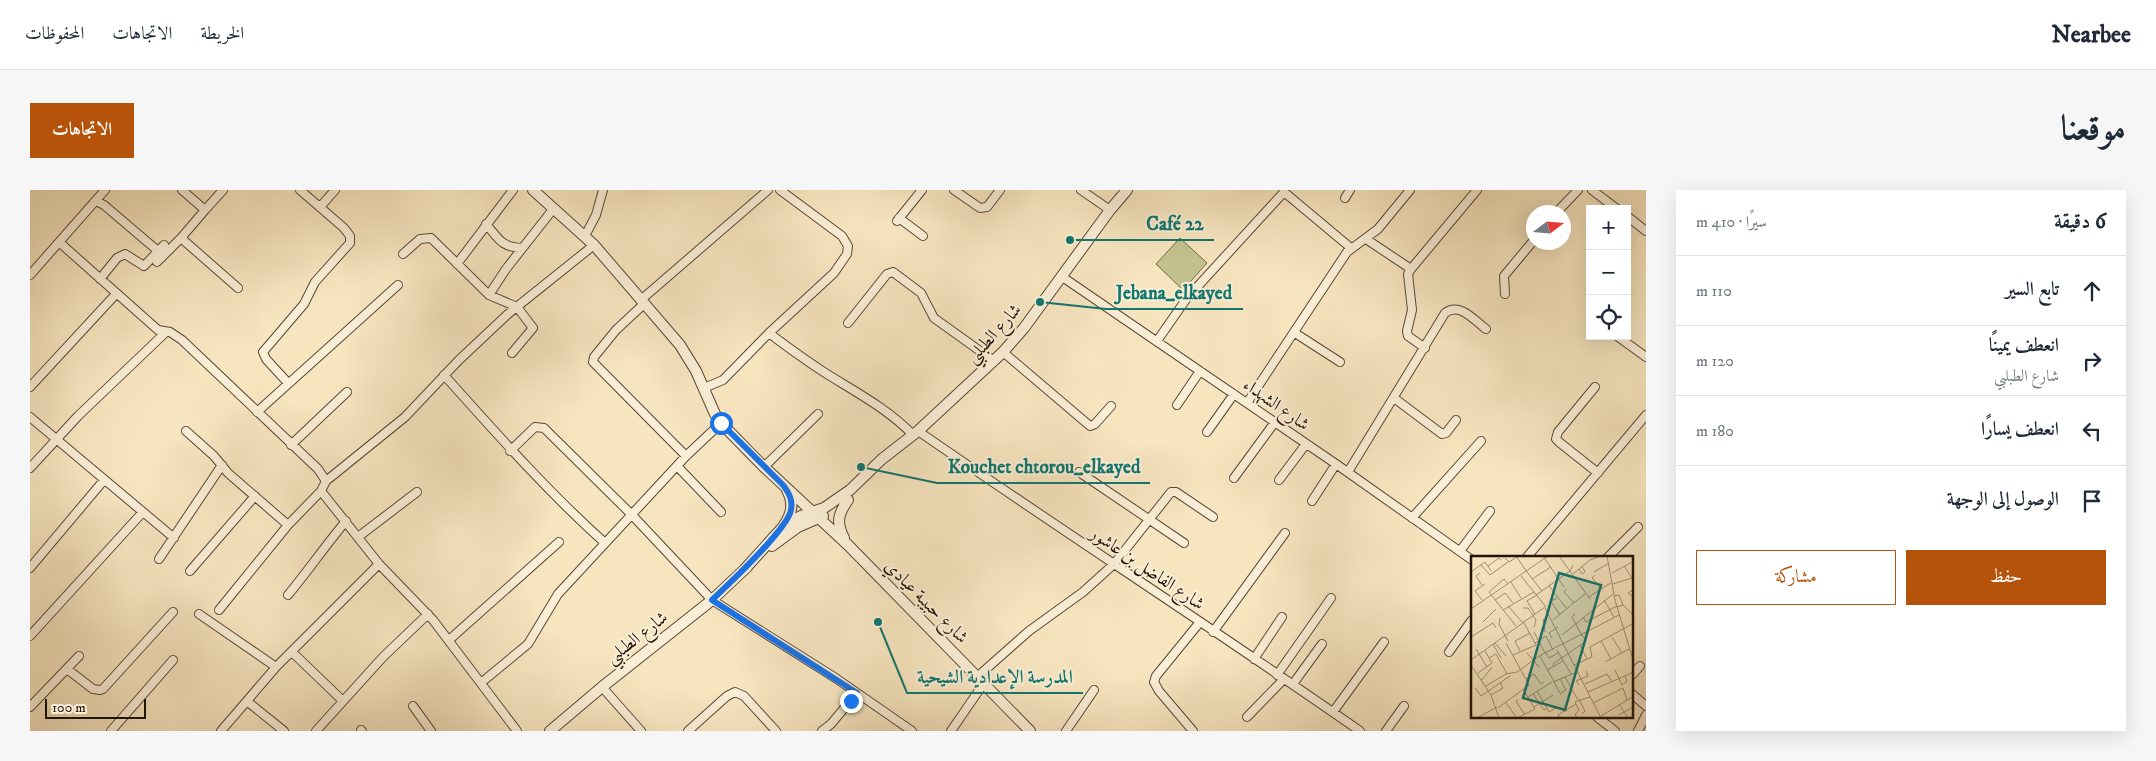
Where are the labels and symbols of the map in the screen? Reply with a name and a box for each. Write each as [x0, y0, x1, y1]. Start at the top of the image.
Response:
north arrow [1526, 205, 1571, 250]
callout: Café 22 [1136, 206, 1214, 240]
text: Café 22 [1146, 213, 1204, 236]
callout: Jebana_elkayed [1106, 275, 1243, 309]
text: Jebana_elkayed [1114, 282, 1233, 305]
street label: شارع الطبلبي [961, 299, 1030, 372]
street label: شارع الشهداء [1237, 374, 1314, 438]
route start [710, 412, 733, 435]
callout: Kouchet chtorou_elkayed [937, 449, 1150, 483]
text: Kouchet chtorou_elkayed [948, 456, 1141, 479]
street label: شارع الفاضل بن عاشور [1082, 522, 1208, 618]
street label: شارع حبيبة عيادي [877, 555, 973, 651]
inset map [1471, 556, 1634, 718]
street label: شارع الطبلبي [601, 607, 676, 673]
callout: المدرسة الإعدادية الشيحية [907, 659, 1083, 693]
text: المدرسة الإعدادية الشيحية [917, 666, 1073, 690]
route end [840, 690, 863, 713]
scale bar [45, 696, 146, 719]

